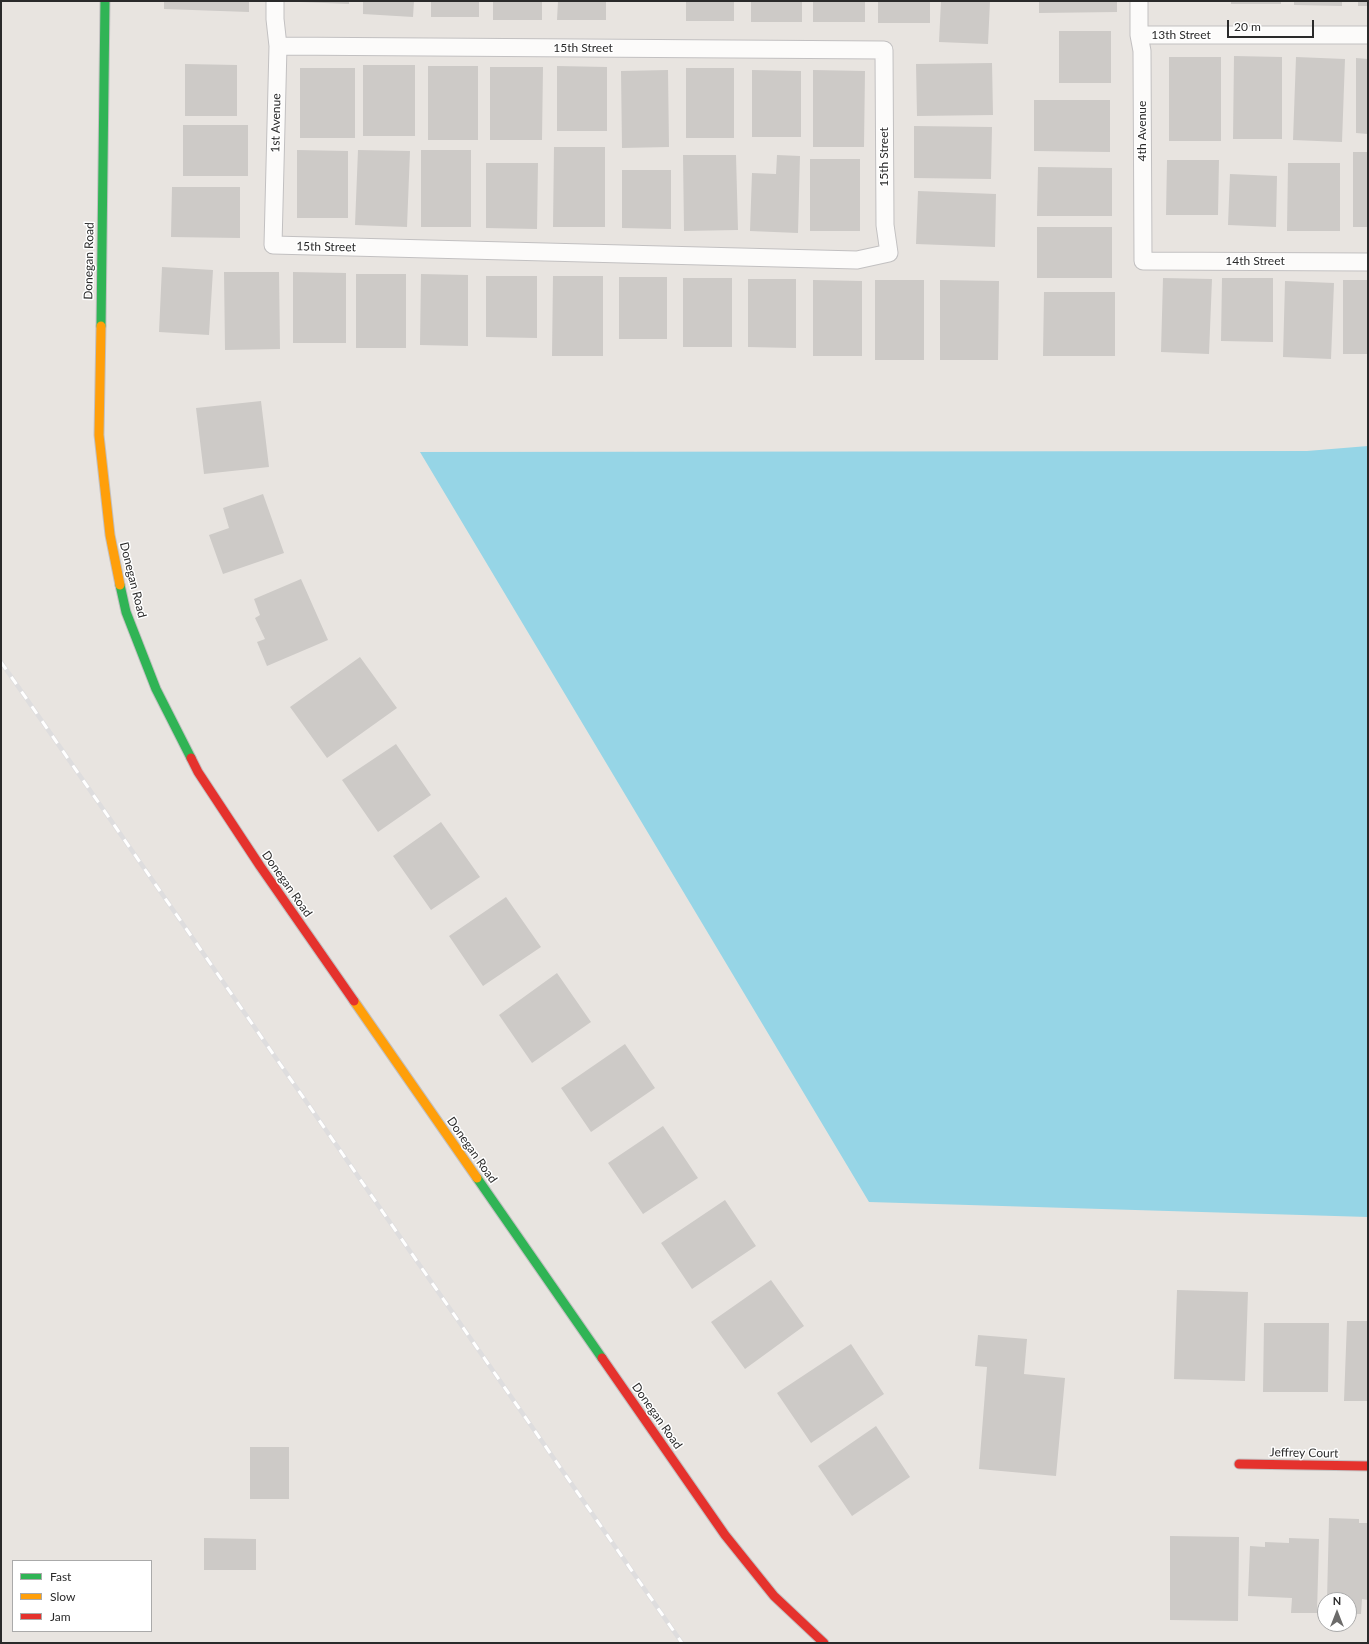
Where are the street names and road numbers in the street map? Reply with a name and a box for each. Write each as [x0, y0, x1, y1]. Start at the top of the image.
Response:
street label: 13th Street [1151, 28, 1211, 42]
street label: 15th Street [553, 41, 613, 55]
street label: 1st Avenue [268, 93, 284, 153]
street label: 4th Avenue [1135, 101, 1149, 161]
street label: 15th Street [877, 127, 891, 187]
street label: Donegan Road [81, 222, 97, 300]
street label: 15th Street [296, 239, 356, 255]
street label: 14th Street [1225, 254, 1285, 268]
street label: Donegan Road [117, 541, 149, 619]
street label: Donegan Road [259, 848, 315, 920]
street label: Donegan Road [444, 1114, 500, 1186]
street label: Donegan Road [629, 1380, 685, 1452]
street label: Jeffrey Court [1270, 1445, 1338, 1461]

